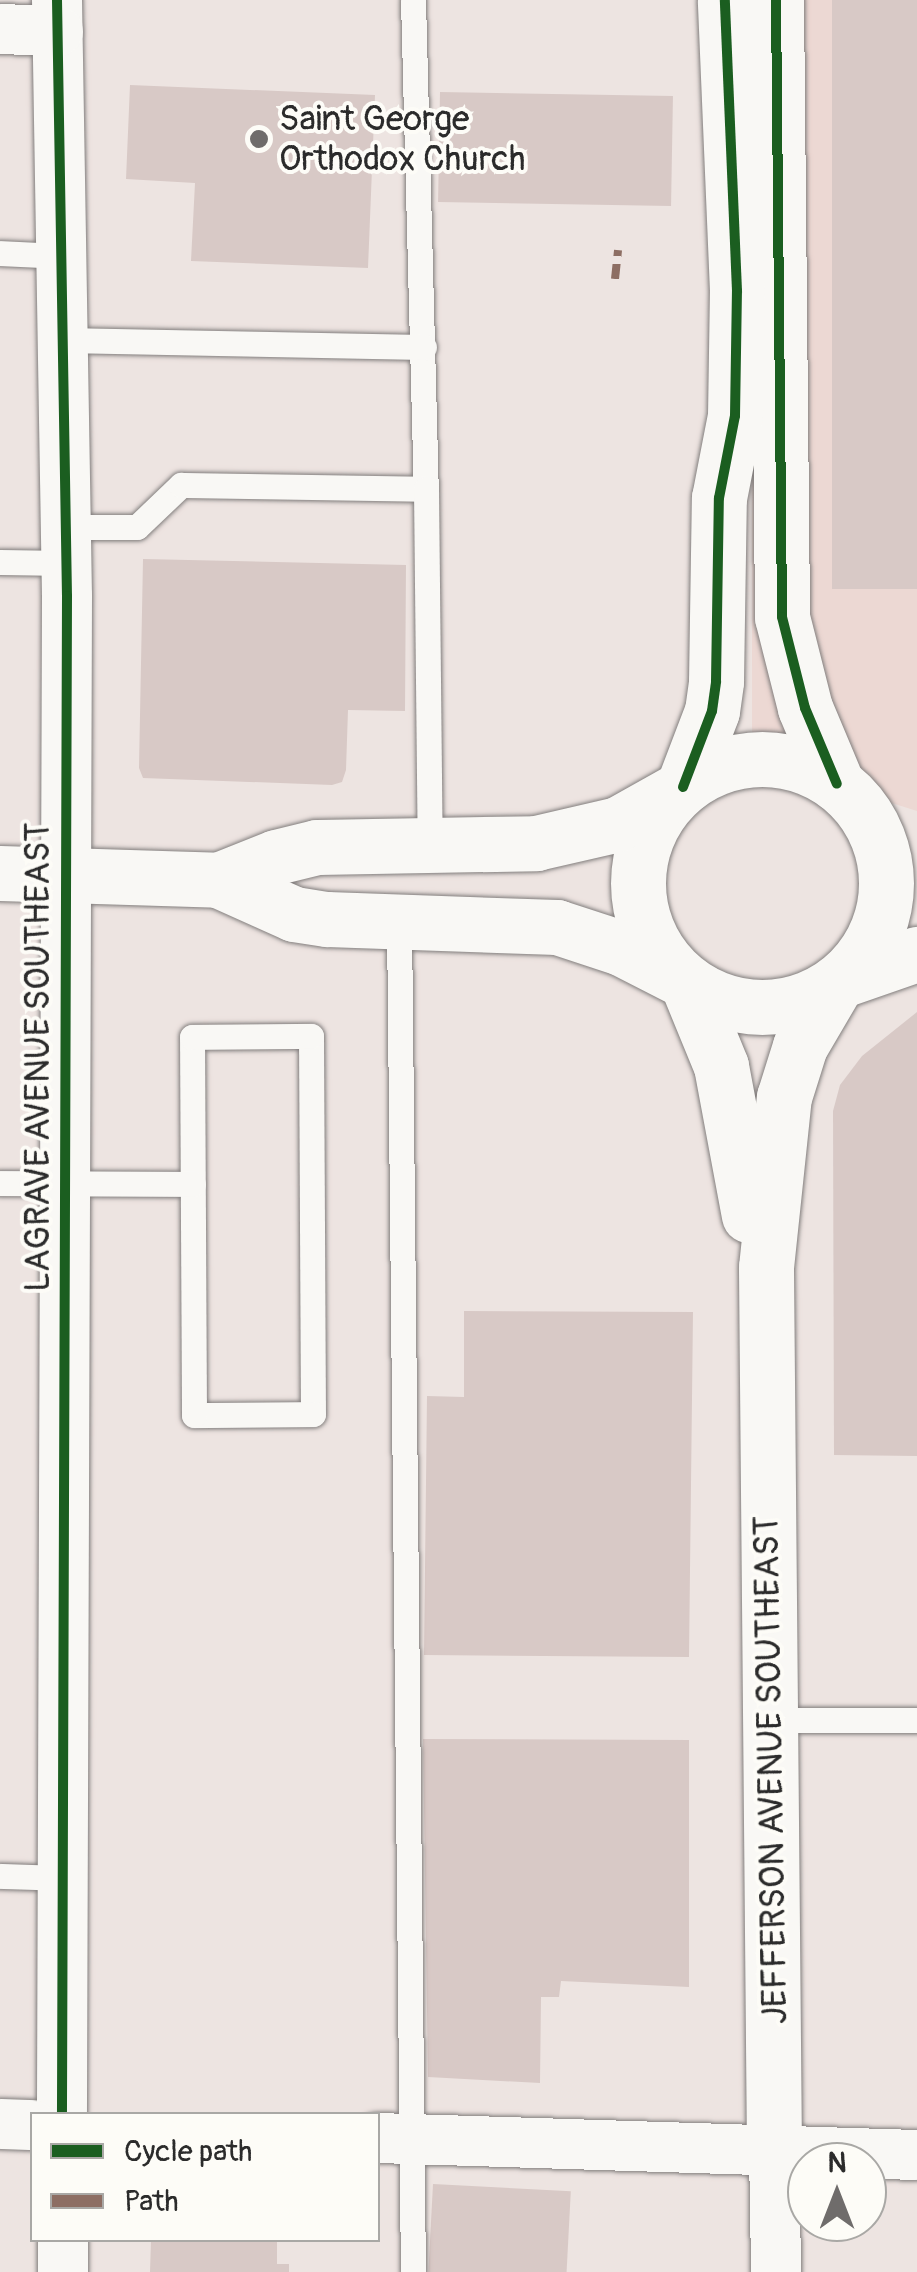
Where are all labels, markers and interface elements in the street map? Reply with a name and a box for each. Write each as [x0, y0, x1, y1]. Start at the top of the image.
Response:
place label: Saint George Orthodox Church [279, 98, 525, 180]
marker: Saint George Orthodox Church [248, 128, 270, 150]
street label: LAGRAVE AVENUE SOUTHEAST [17, 822, 59, 1292]
street label: JEFFERSON AVENUE SOUTHEAST [746, 1516, 796, 2024]
legend [30, 2112, 380, 2242]
text: Cycle path [124, 2133, 252, 2170]
north arrow [787, 2142, 887, 2242]
text: N [828, 2146, 846, 2181]
text: Path [124, 2183, 179, 2220]

